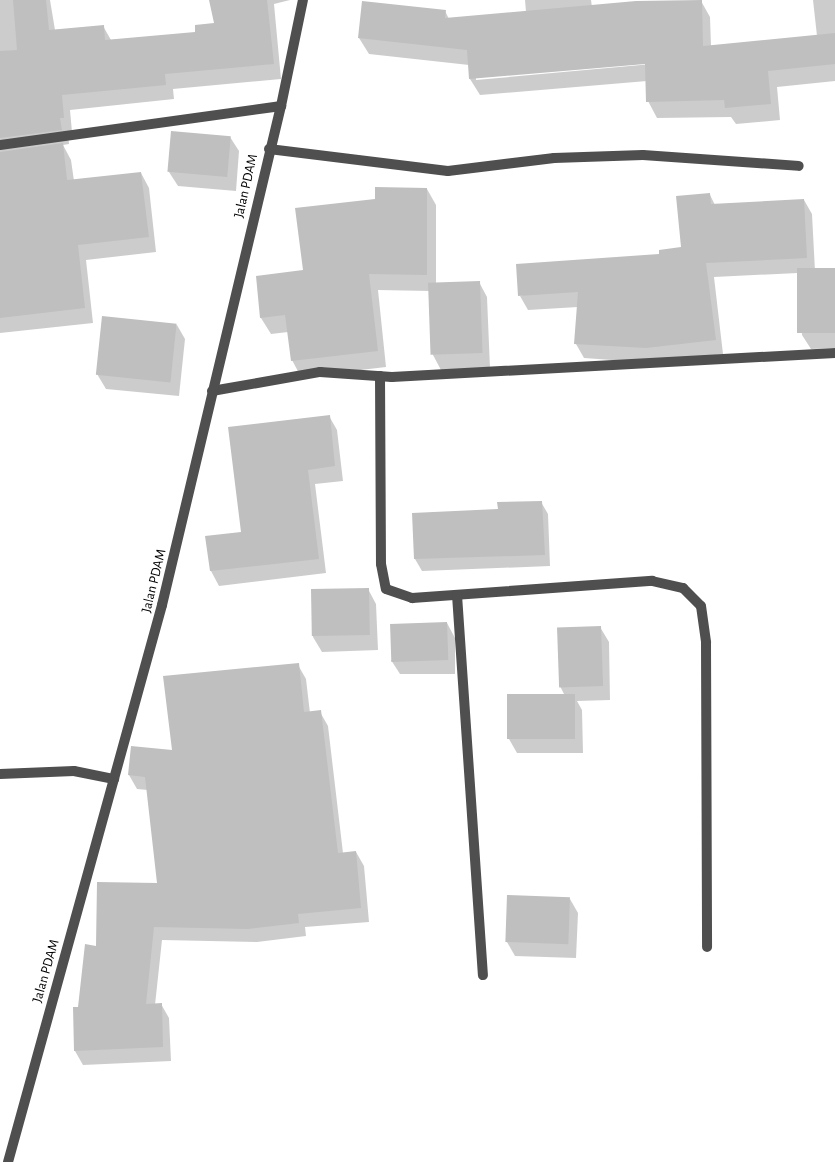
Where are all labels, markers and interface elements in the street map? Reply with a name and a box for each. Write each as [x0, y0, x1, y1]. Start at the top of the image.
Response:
street label: Jalan PDAM [230, 152, 262, 220]
street label: Jalan PDAM [138, 547, 170, 615]
street label: Jalan PDAM [29, 937, 63, 1005]

